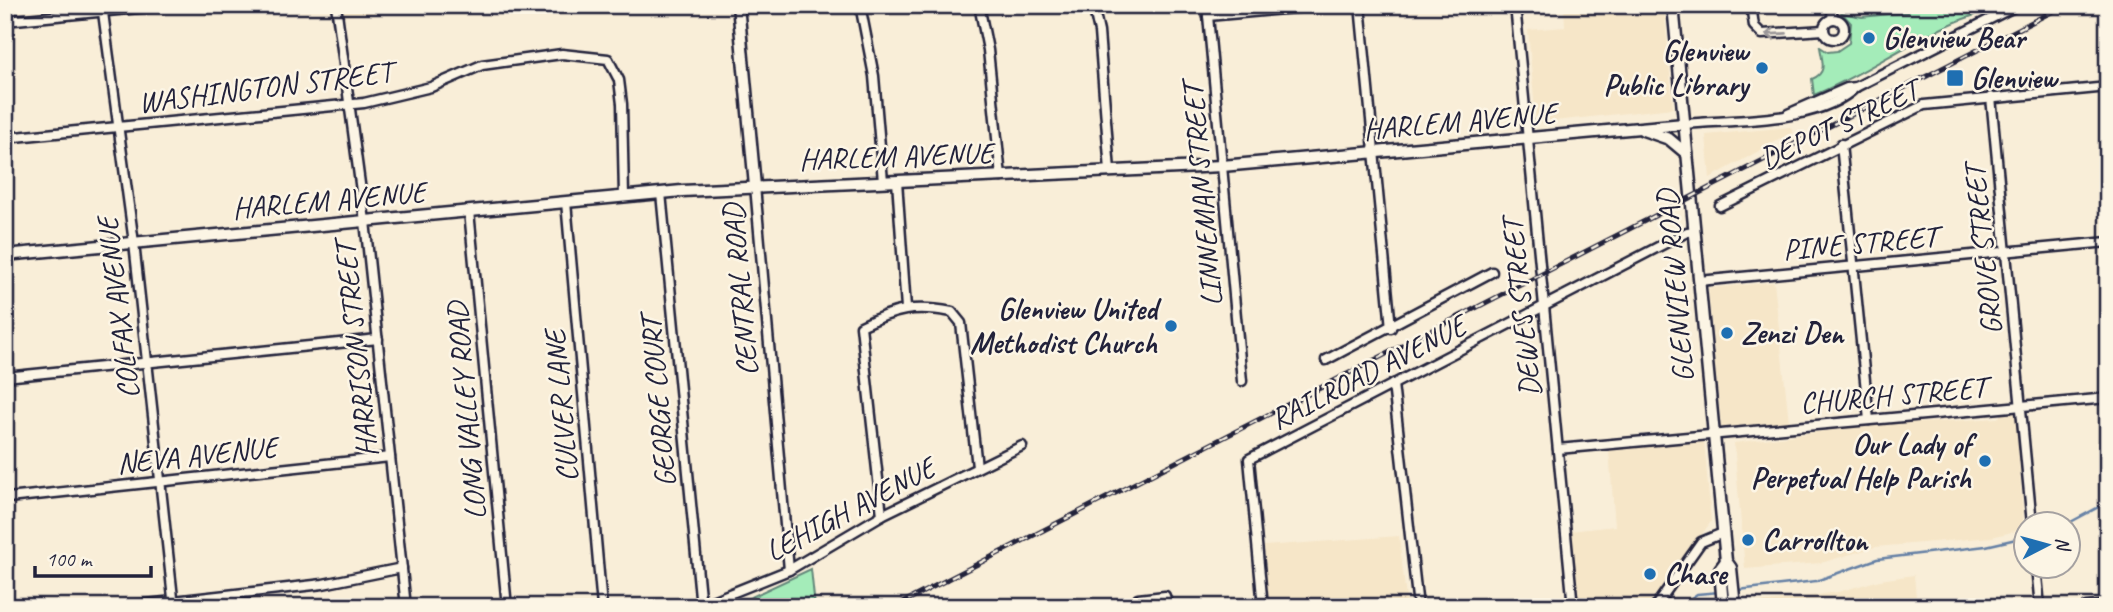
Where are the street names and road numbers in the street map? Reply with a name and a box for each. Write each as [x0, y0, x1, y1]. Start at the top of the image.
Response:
street label: WASHINGTON STREET [136, 52, 401, 121]
street label: DEPOT STREET [1754, 68, 1930, 177]
street label: LINNEMAN STREET [1173, 75, 1231, 308]
street label: HARLEM AVENUE [1362, 93, 1562, 148]
street label: HARLEM AVENUE [798, 134, 997, 178]
street label: GROVE STREET [1955, 157, 2011, 337]
street label: HARLEM AVENUE [231, 172, 431, 227]
street label: GLENVIEW ROAD [1647, 186, 1702, 384]
street label: CENTRAL ROAD [713, 200, 766, 378]
street label: DEWES STREET [1492, 211, 1549, 399]
street label: COLFAX AVENUE [88, 212, 148, 401]
street label: PINE STREET [1781, 217, 1946, 269]
street label: HARRISON STREET [325, 234, 386, 459]
street label: LONG VALLEY ROAD [437, 298, 494, 521]
street label: RAILROAD AVENUE [1264, 305, 1476, 438]
street label: GEORGE COURT [631, 308, 684, 489]
street label: CULVER LANE [535, 324, 587, 483]
street label: CHURCH STREET [1798, 367, 1995, 422]
street label: NEVA AVENUE [115, 427, 283, 482]
street label: LEHIGH AVENUE [759, 447, 945, 570]

